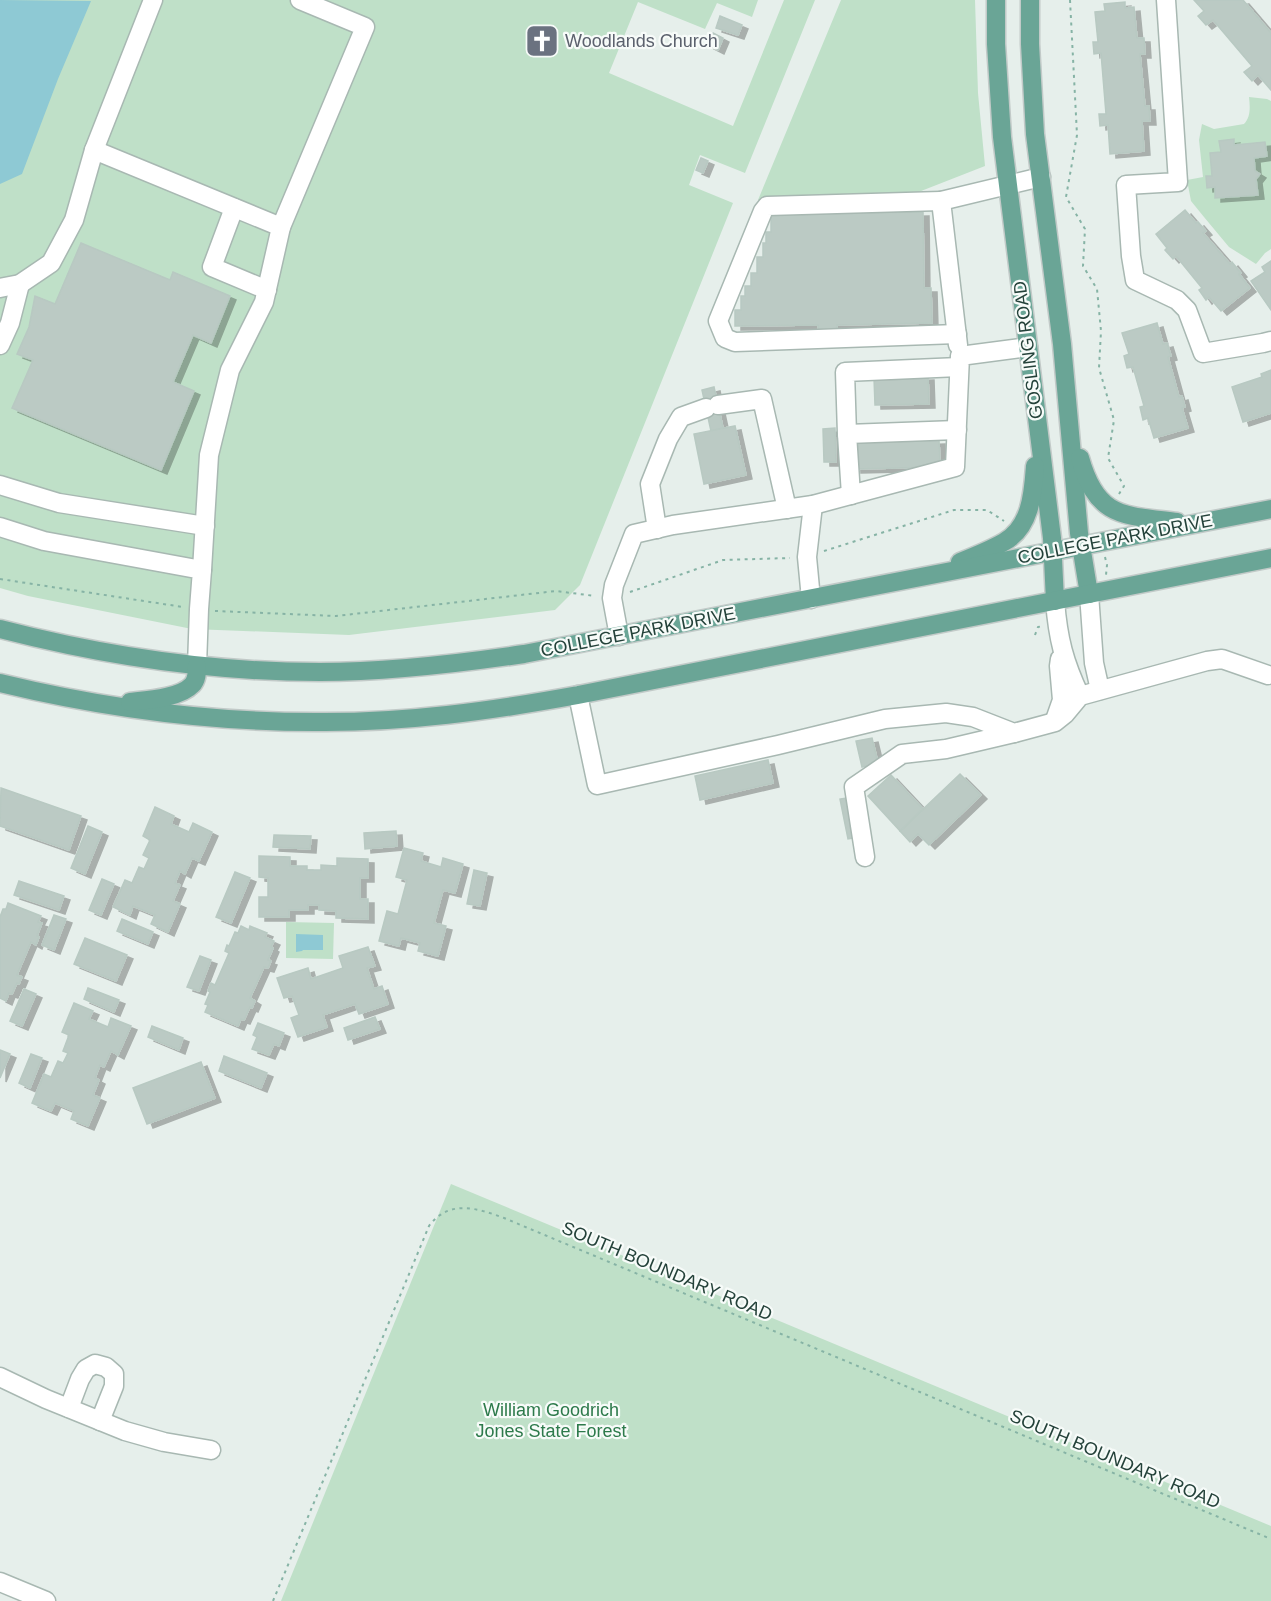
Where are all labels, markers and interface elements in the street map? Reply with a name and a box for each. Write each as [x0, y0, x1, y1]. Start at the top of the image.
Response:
church icon: Woodlands Church [524, 23, 560, 59]
place label: Woodlands Church [565, 31, 718, 51]
street label: GOSLING ROAD [1010, 280, 1046, 420]
street label: COLLEGE PARK DRIVE [1016, 510, 1214, 568]
street label: COLLEGE PARK DRIVE [539, 603, 737, 661]
street label: SOUTH BOUNDARY ROAD [559, 1218, 775, 1324]
park label: William Goodrich Jones State Forest [475, 1400, 627, 1441]
street label: SOUTH BOUNDARY ROAD [1007, 1406, 1223, 1512]

